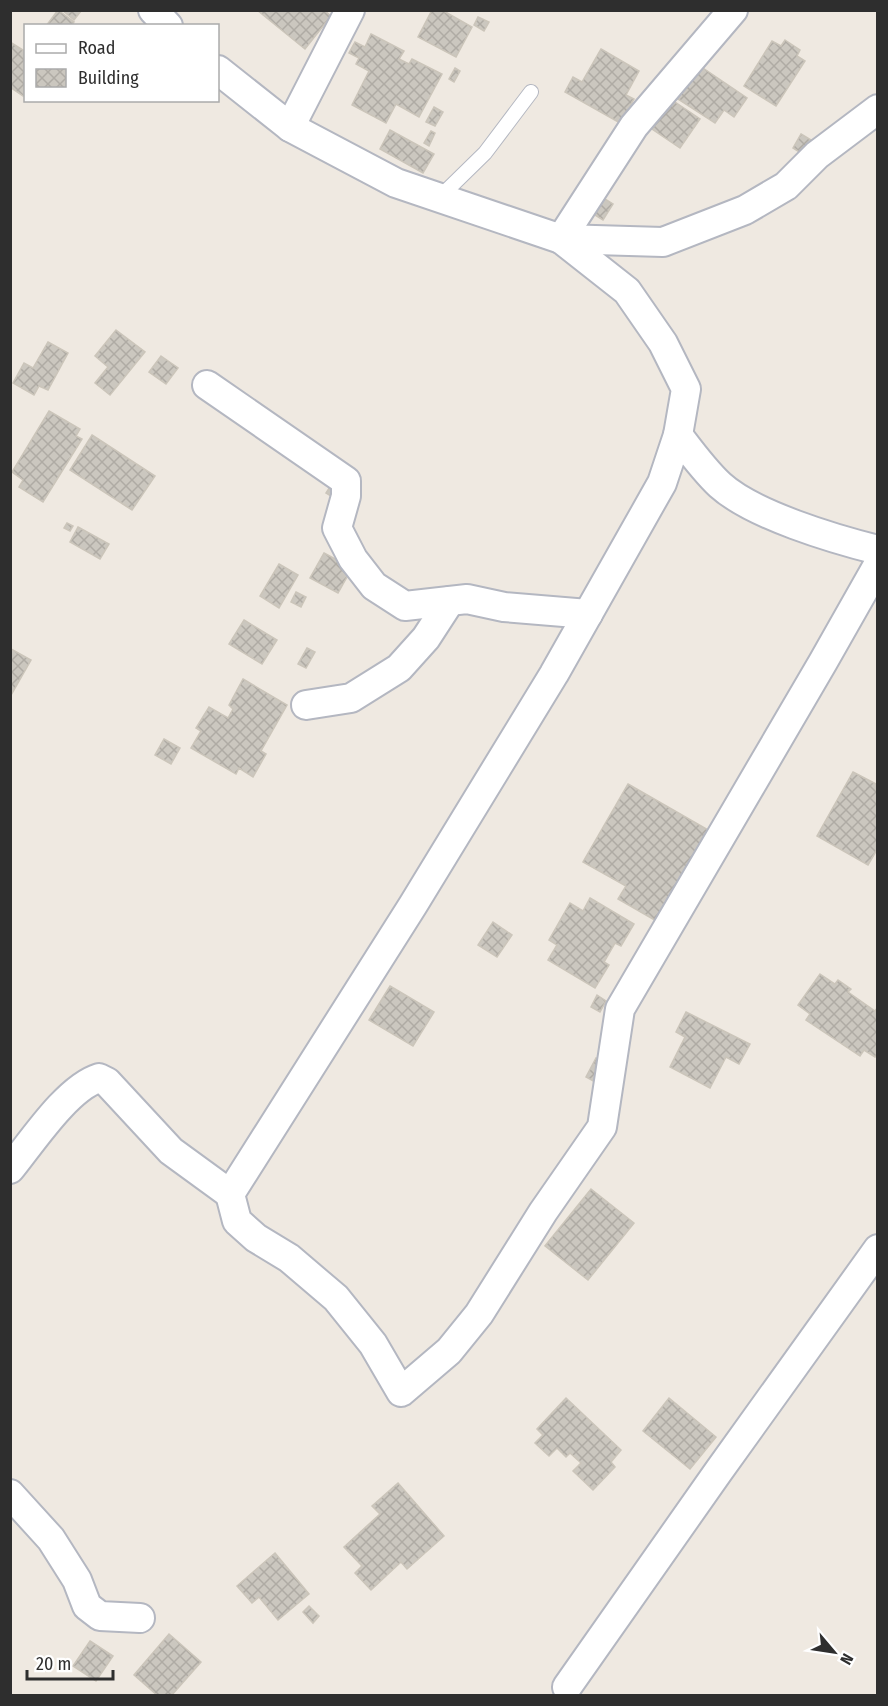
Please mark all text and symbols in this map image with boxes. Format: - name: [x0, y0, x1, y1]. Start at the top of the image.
- legend: [24, 24, 219, 102]
- text: Road: [78, 37, 115, 59]
- text: Building: [78, 67, 139, 89]
- north arrow: [804, 1622, 864, 1682]
- scale bar: [27, 1643, 112, 1681]
- text: N: [836, 1650, 857, 1668]
- text: 20 m: [36, 1653, 71, 1675]

